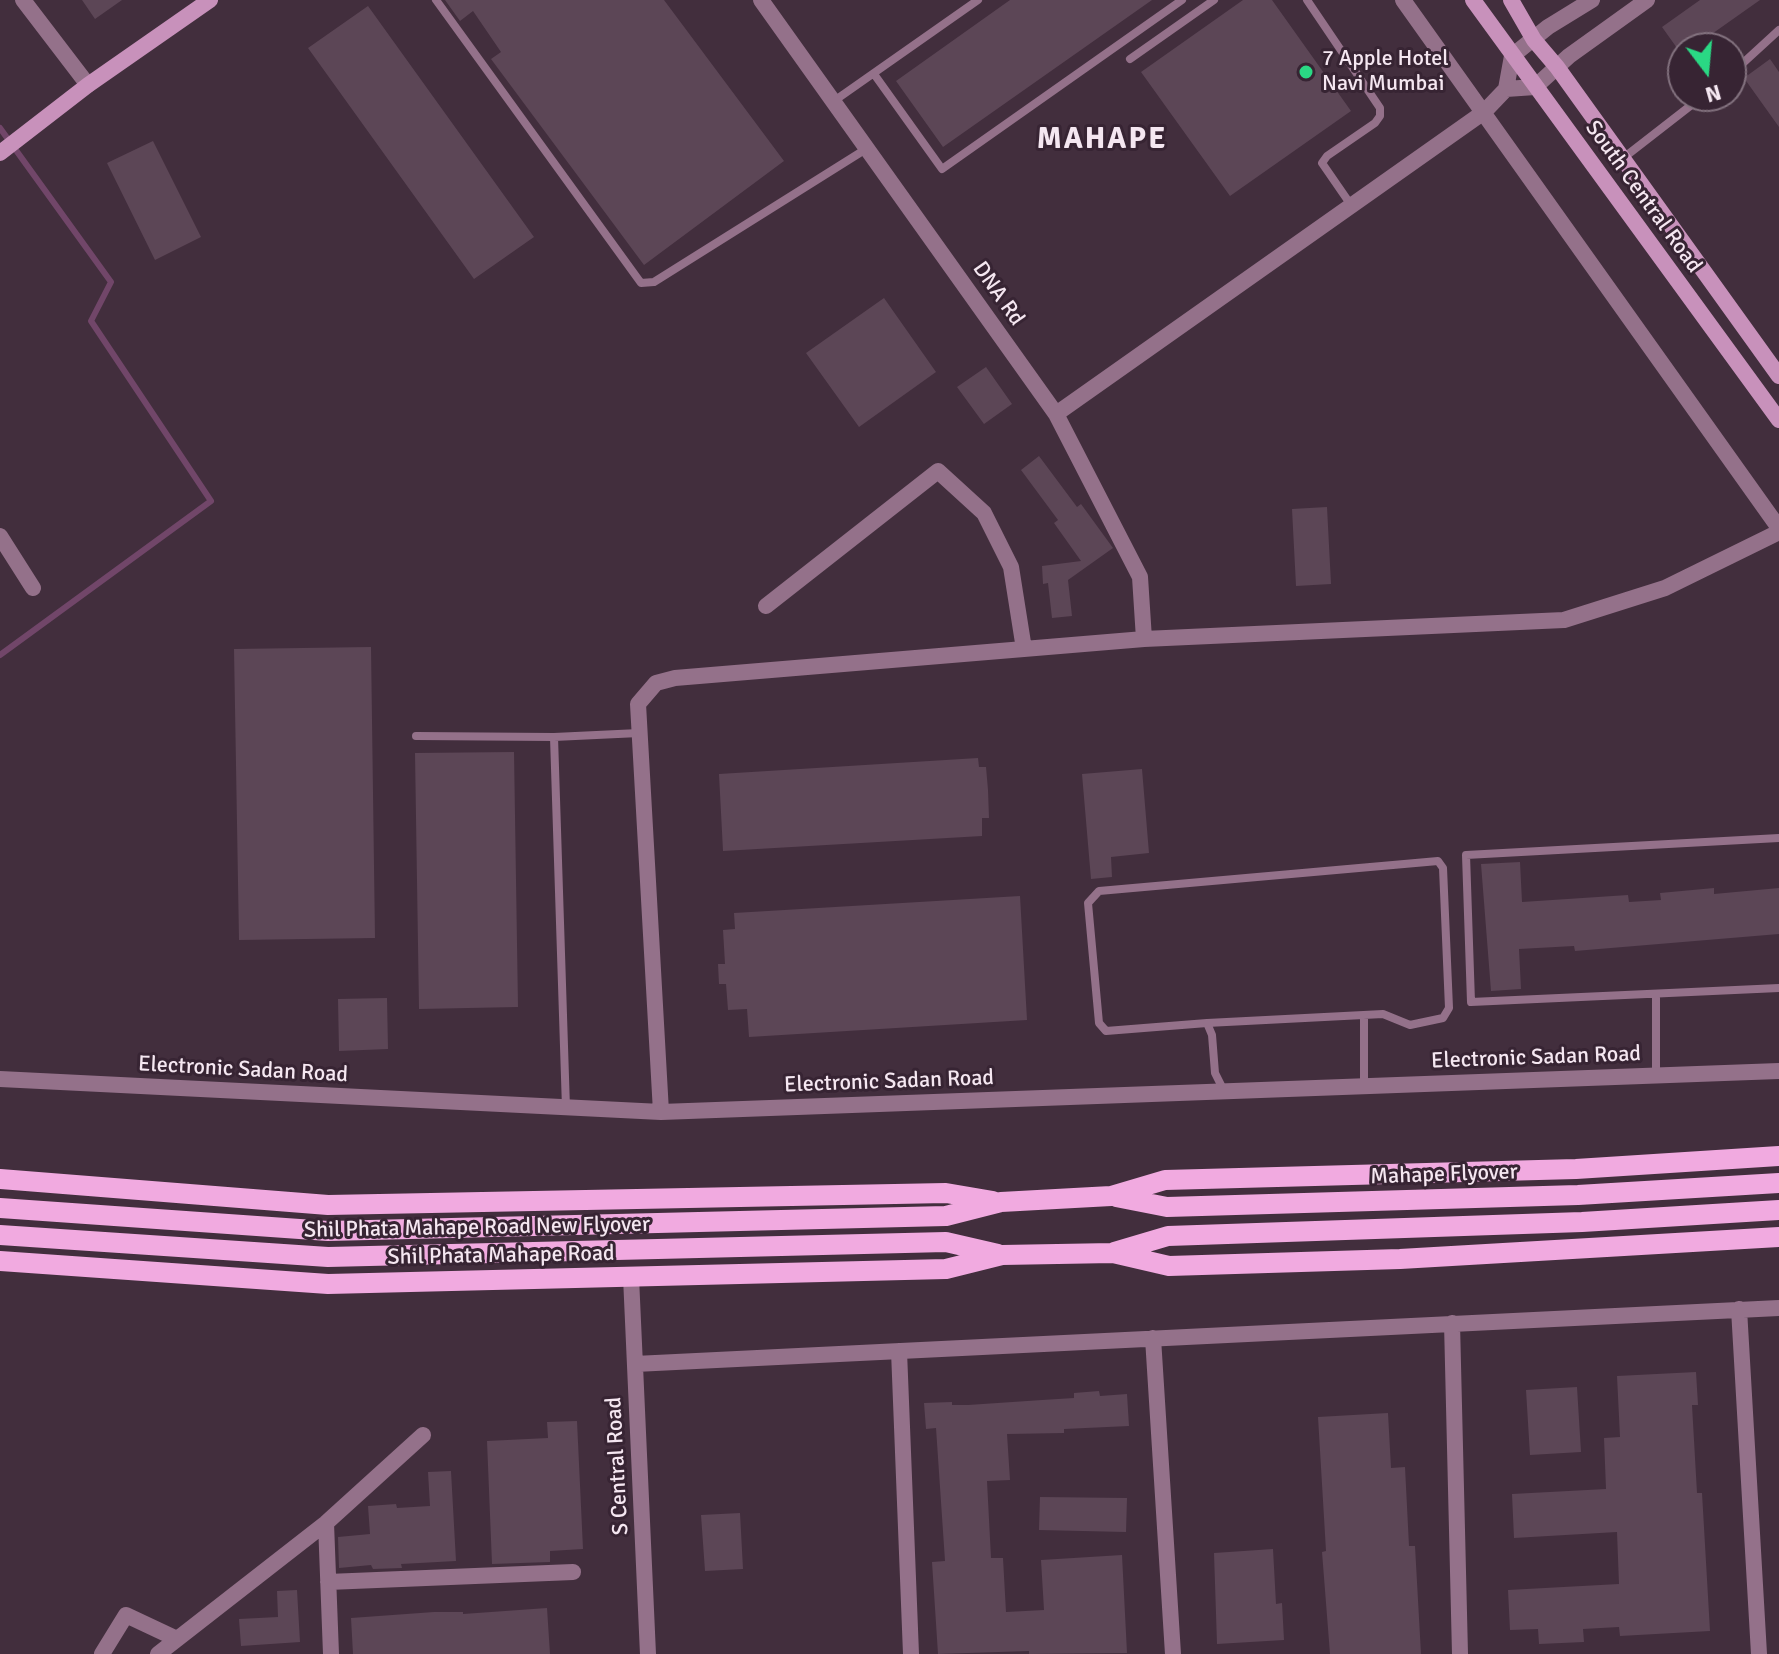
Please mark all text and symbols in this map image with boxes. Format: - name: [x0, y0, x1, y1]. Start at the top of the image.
- north arrow: [1667, 32, 1747, 112]
- place label: 7 Apple Hotel Navi Mumbai: [1322, 46, 1449, 98]
- marker: 7 Apple Hotel Navi Mumbai: [1297, 63, 1315, 81]
- text: N: [1702, 79, 1724, 109]
- street label: South Central Road: [1579, 116, 1707, 278]
- district label: MAHAPE: [1037, 122, 1167, 158]
- street label: DNA Rd: [967, 257, 1029, 331]
- street label: Electronic Sadan Road: [1431, 1041, 1641, 1075]
- street label: Electronic Sadan Road: [137, 1051, 349, 1089]
- street label: Electronic Sadan Road: [784, 1065, 994, 1099]
- street label: Mahape Flyover: [1370, 1159, 1518, 1191]
- street label: Shil Phata Mahape Road New Flyover: [304, 1212, 650, 1244]
- street label: Shil Phata Mahape Road: [387, 1241, 615, 1271]
- street label: S Central Road: [601, 1396, 635, 1536]

